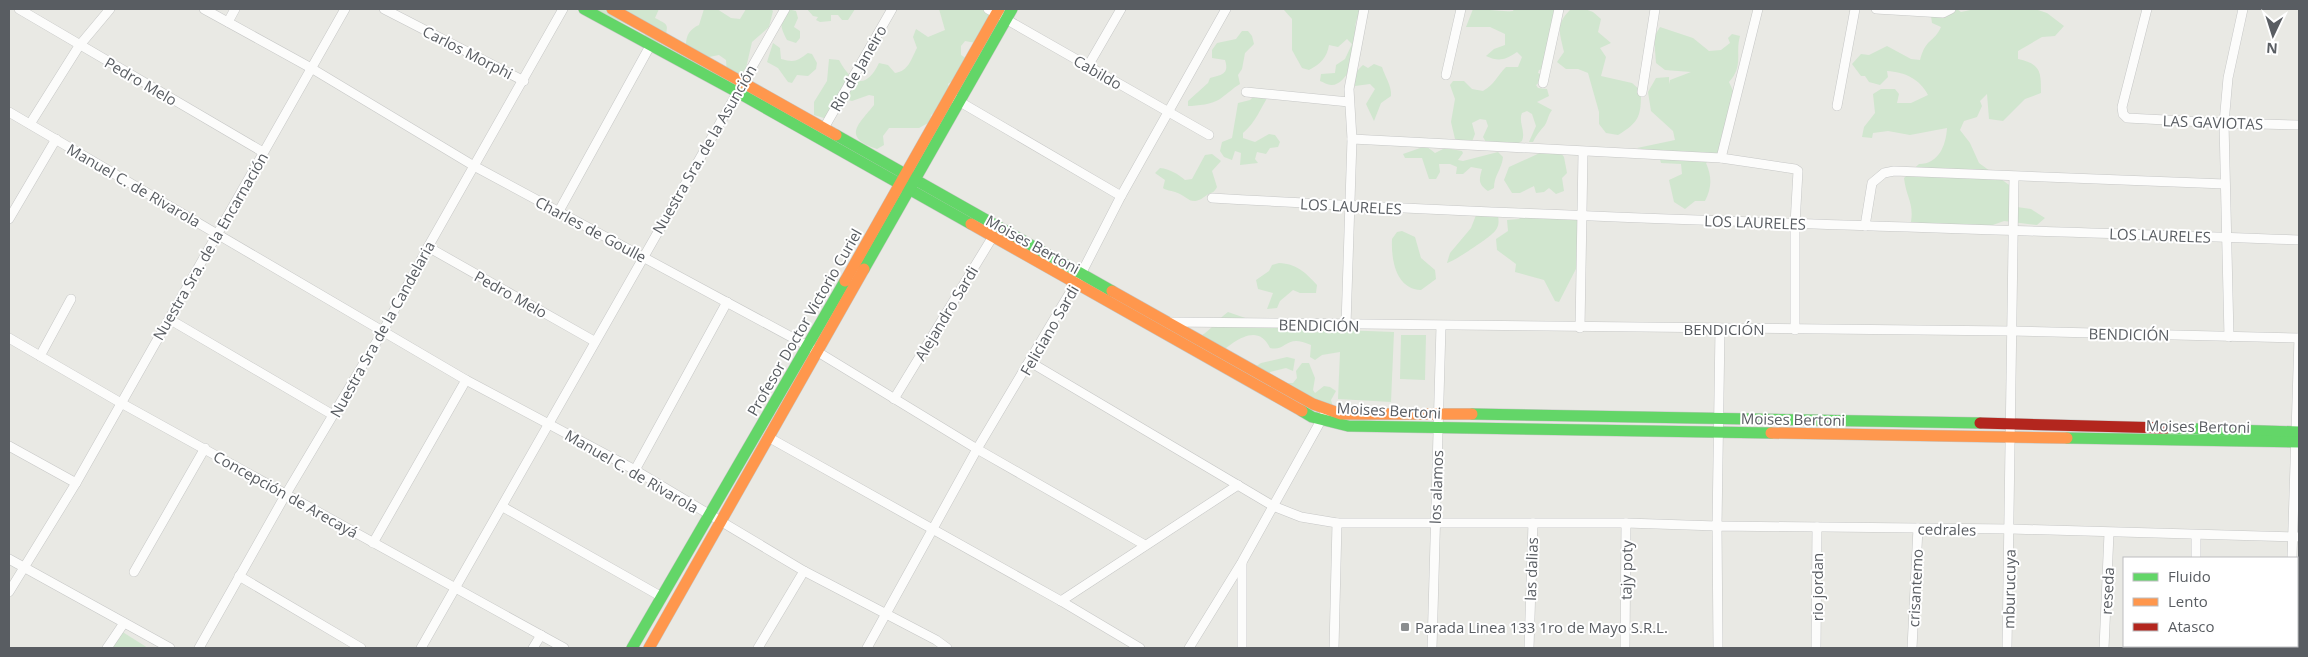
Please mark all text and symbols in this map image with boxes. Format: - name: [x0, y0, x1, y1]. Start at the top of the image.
- north arrow: [2248, 10, 2298, 60]
- street label: Carlos Morphi: [420, 21, 516, 83]
- street label: Rio de Janeiro: [825, 21, 891, 115]
- text: N: [2266, 39, 2278, 58]
- street label: Cabildo: [1070, 50, 1126, 94]
- street label: Pedro Melo: [101, 52, 181, 110]
- street label: Nuestra Sra. de la Asunción: [647, 61, 761, 237]
- street label: LAS GAVIOTAS: [2162, 110, 2264, 134]
- street label: Manuel C. de Rivarola: [64, 139, 204, 231]
- street label: Nuestra Sra. de la Encarnación: [148, 148, 272, 344]
- street label: Charles de Goulle: [532, 191, 650, 267]
- street label: LOS LAURELES: [1300, 193, 1402, 219]
- street label: Moises Bertoni: [982, 210, 1084, 278]
- street label: LOS LAURELES: [1704, 210, 1806, 234]
- street label: LOS LAURELES: [2109, 223, 2211, 247]
- street label: Profesor Doctor Victorio Curiel: [742, 225, 866, 419]
- street label: Nuestra Sra de la Candelaria: [325, 237, 439, 421]
- street label: Alejandro Sardi: [910, 262, 982, 364]
- street label: Pedro Melo: [471, 266, 551, 322]
- street label: Feliciano Sardi: [1015, 281, 1083, 379]
- street label: BENDICIÓN: [1278, 314, 1360, 336]
- street label: BENDICIÓN: [1684, 319, 1765, 339]
- street label: BENDICIÓN: [2088, 323, 2170, 345]
- street label: Moises Bertoni: [1336, 397, 1442, 423]
- street label: Moises Bertoni: [1741, 408, 1845, 430]
- street label: Moises Bertoni: [2146, 415, 2250, 437]
- street label: Manuel C. de Rivarola: [562, 425, 702, 517]
- street label: Concepción de Arecayá: [210, 446, 362, 542]
- street label: los alamos: [1425, 449, 1447, 525]
- street label: cedrales: [1918, 518, 1976, 540]
- street label: las dalias: [1520, 537, 1542, 601]
- street label: tajy poty: [1615, 539, 1637, 600]
- street label: crisantemo: [1903, 548, 1927, 628]
- street label: mburucuya: [1998, 549, 2020, 629]
- street label: rio jordan: [1807, 553, 1827, 621]
- legend: [2123, 557, 2298, 647]
- text: Fluido: [2168, 566, 2211, 586]
- street label: reseda: [2096, 567, 2118, 615]
- text: Lento: [2168, 591, 2208, 611]
- text: Atasco: [2168, 616, 2215, 636]
- place label: Parada Linea 133 1ro de Mayo S.R.L.: [1415, 617, 1668, 637]
- marker: Parada Linea 133 1ro de Mayo S.R.L.: [1399, 621, 1411, 633]

